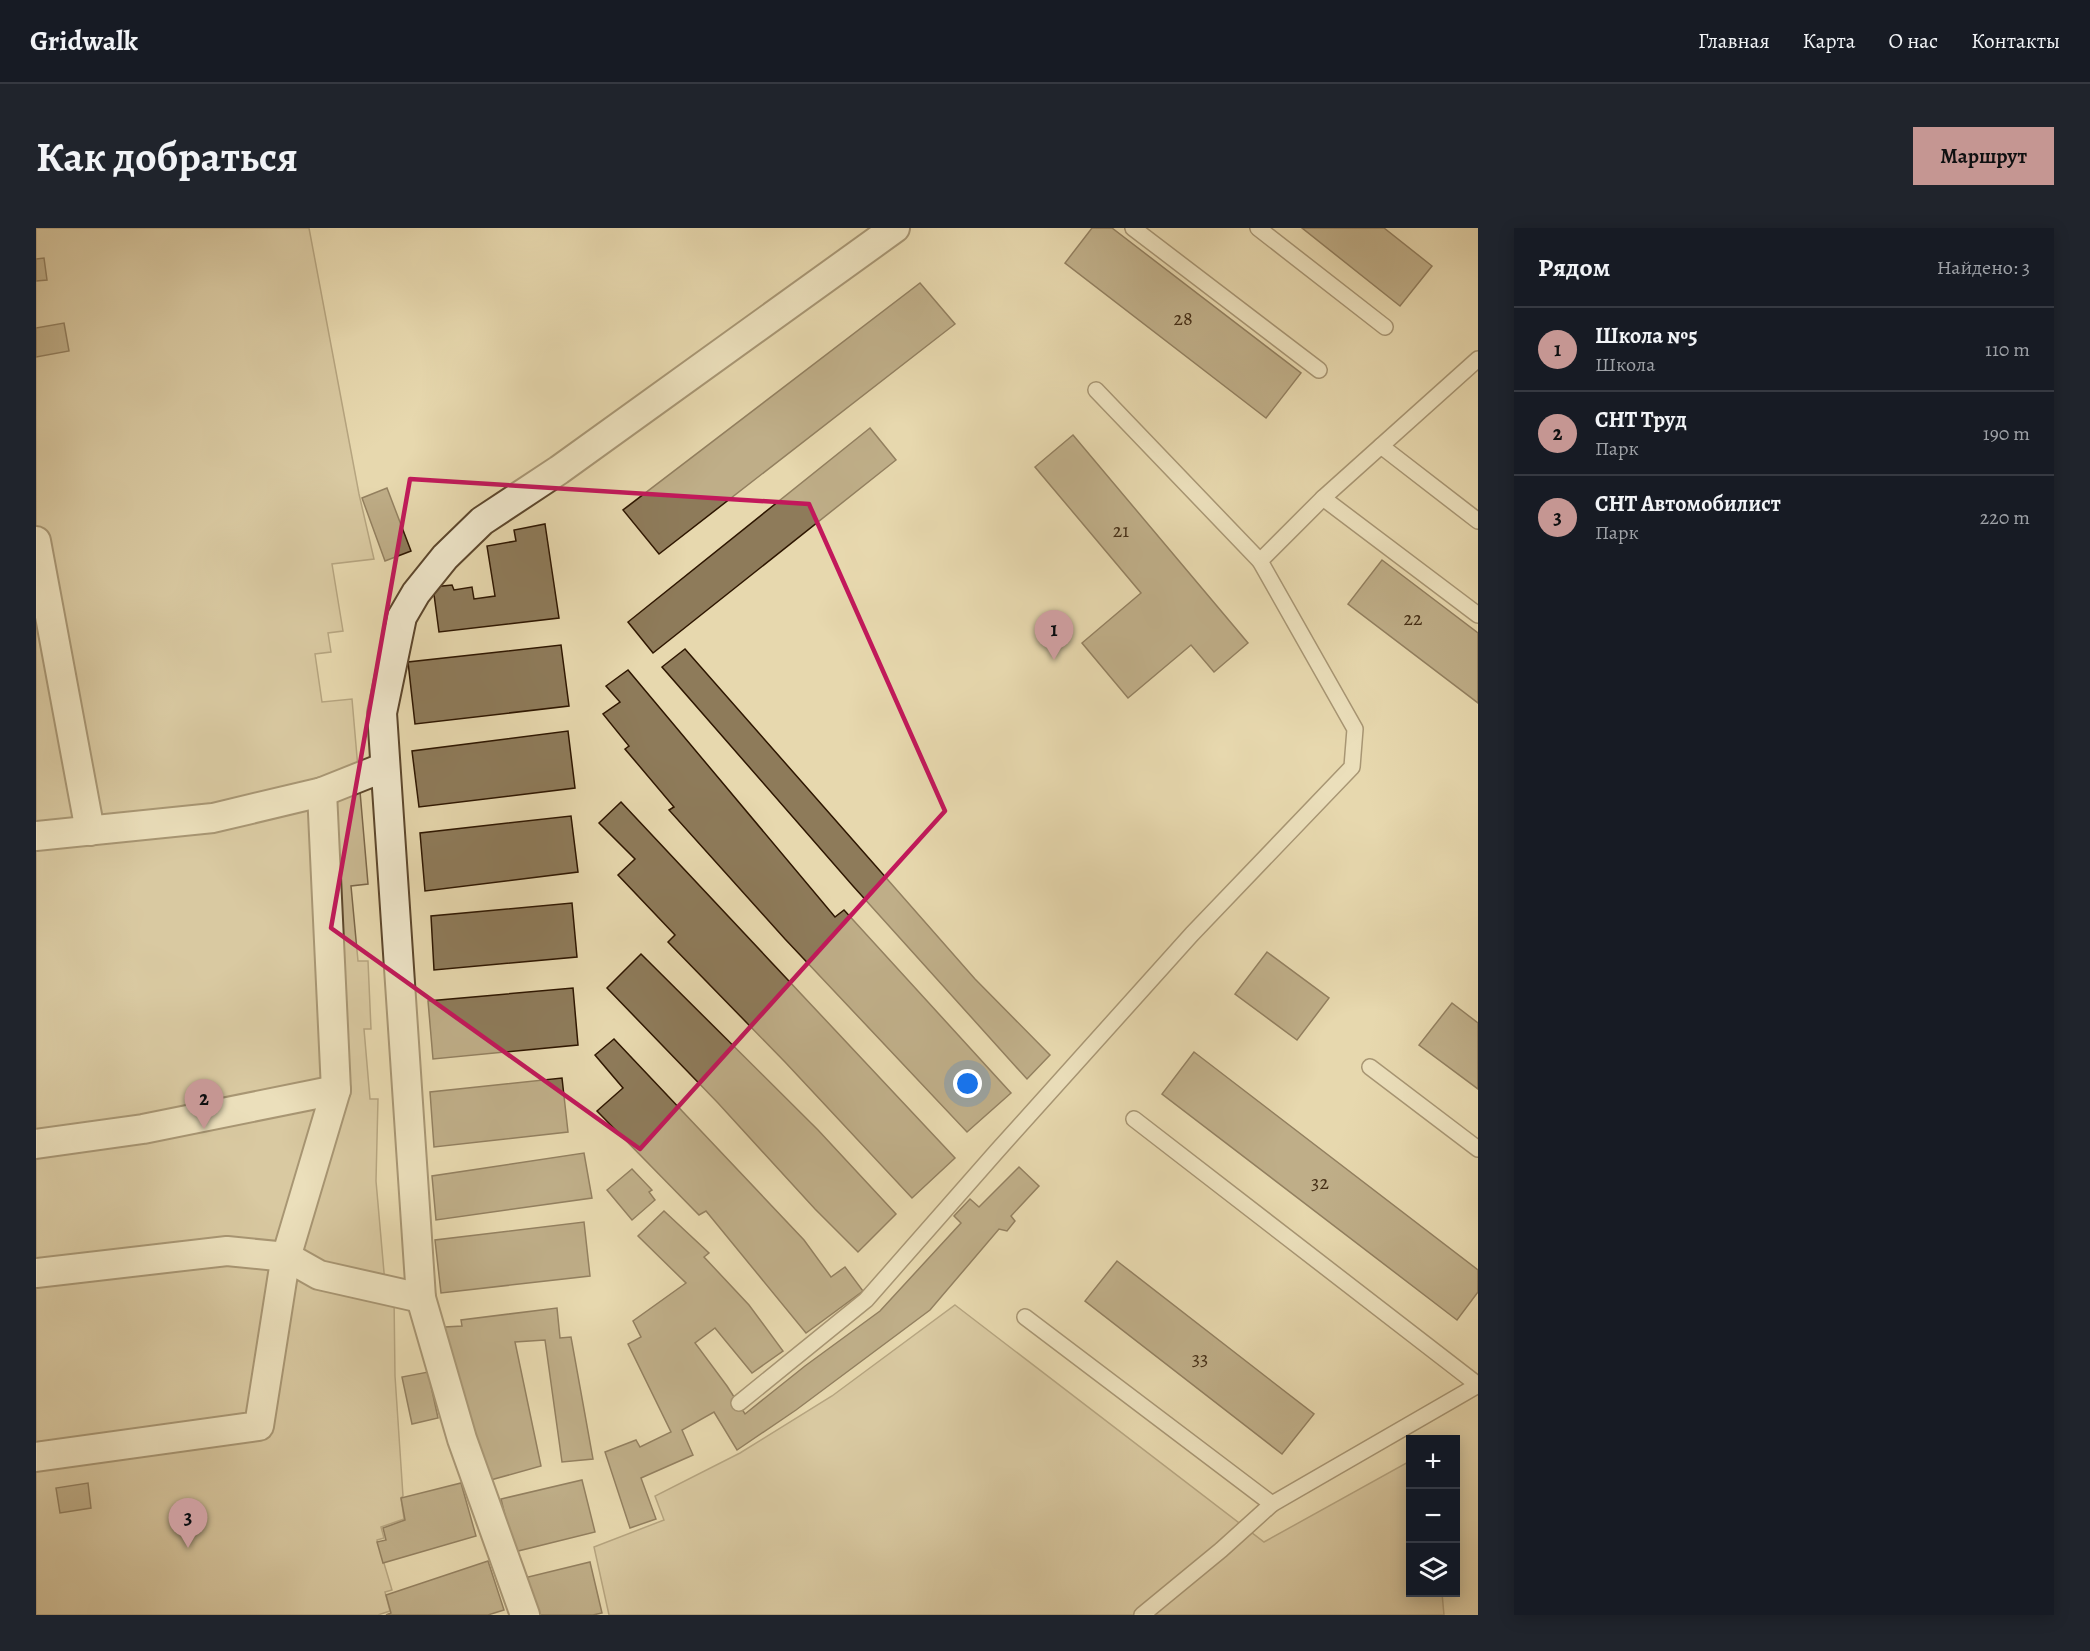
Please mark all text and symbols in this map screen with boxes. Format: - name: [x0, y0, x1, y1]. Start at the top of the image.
- text: Gridwalk: [30, 22, 138, 60]
- text: Главная: [1698, 27, 1770, 55]
- text: Карта: [1803, 27, 1855, 55]
- text: О нас: [1888, 27, 1938, 55]
- text: Контакты: [1971, 27, 2060, 55]
- button: Маршрут: [1913, 127, 2054, 185]
- text: Как добраться: [36, 128, 298, 185]
- text: Рядом: [1538, 250, 1610, 285]
- text: Найдено: 3: [1937, 254, 2030, 281]
- house number: 28: [1173, 305, 1193, 332]
- text: Школа №5: [1595, 321, 1698, 351]
- text: 1: [1554, 336, 1561, 363]
- text: 110 m: [1985, 336, 2030, 363]
- text: Школа: [1595, 351, 1655, 378]
- text: СНТ Труд: [1595, 405, 1687, 435]
- text: 2: [1553, 420, 1562, 447]
- text: 190 m: [1983, 420, 2030, 447]
- text: Парк: [1595, 435, 1639, 462]
- text: СНТ Автомобилист: [1595, 489, 1781, 519]
- text: 3: [1553, 504, 1562, 531]
- text: 220 m: [1980, 504, 2030, 531]
- house number: 21: [1113, 517, 1129, 544]
- text: Парк: [1595, 519, 1639, 546]
- house number: 22: [1404, 605, 1423, 632]
- pin: 1: [1034, 610, 1074, 660]
- your location: [953, 1069, 982, 1098]
- pin: 2: [184, 1080, 224, 1129]
- house number: 32: [1311, 1169, 1329, 1196]
- house number: 33: [1192, 1345, 1208, 1372]
- map controls: [1406, 1435, 1460, 1597]
- button: +: [1406, 1435, 1460, 1489]
- button: −: [1406, 1489, 1460, 1543]
- pin: 3: [168, 1498, 208, 1548]
- button: layers: [1406, 1543, 1460, 1597]

